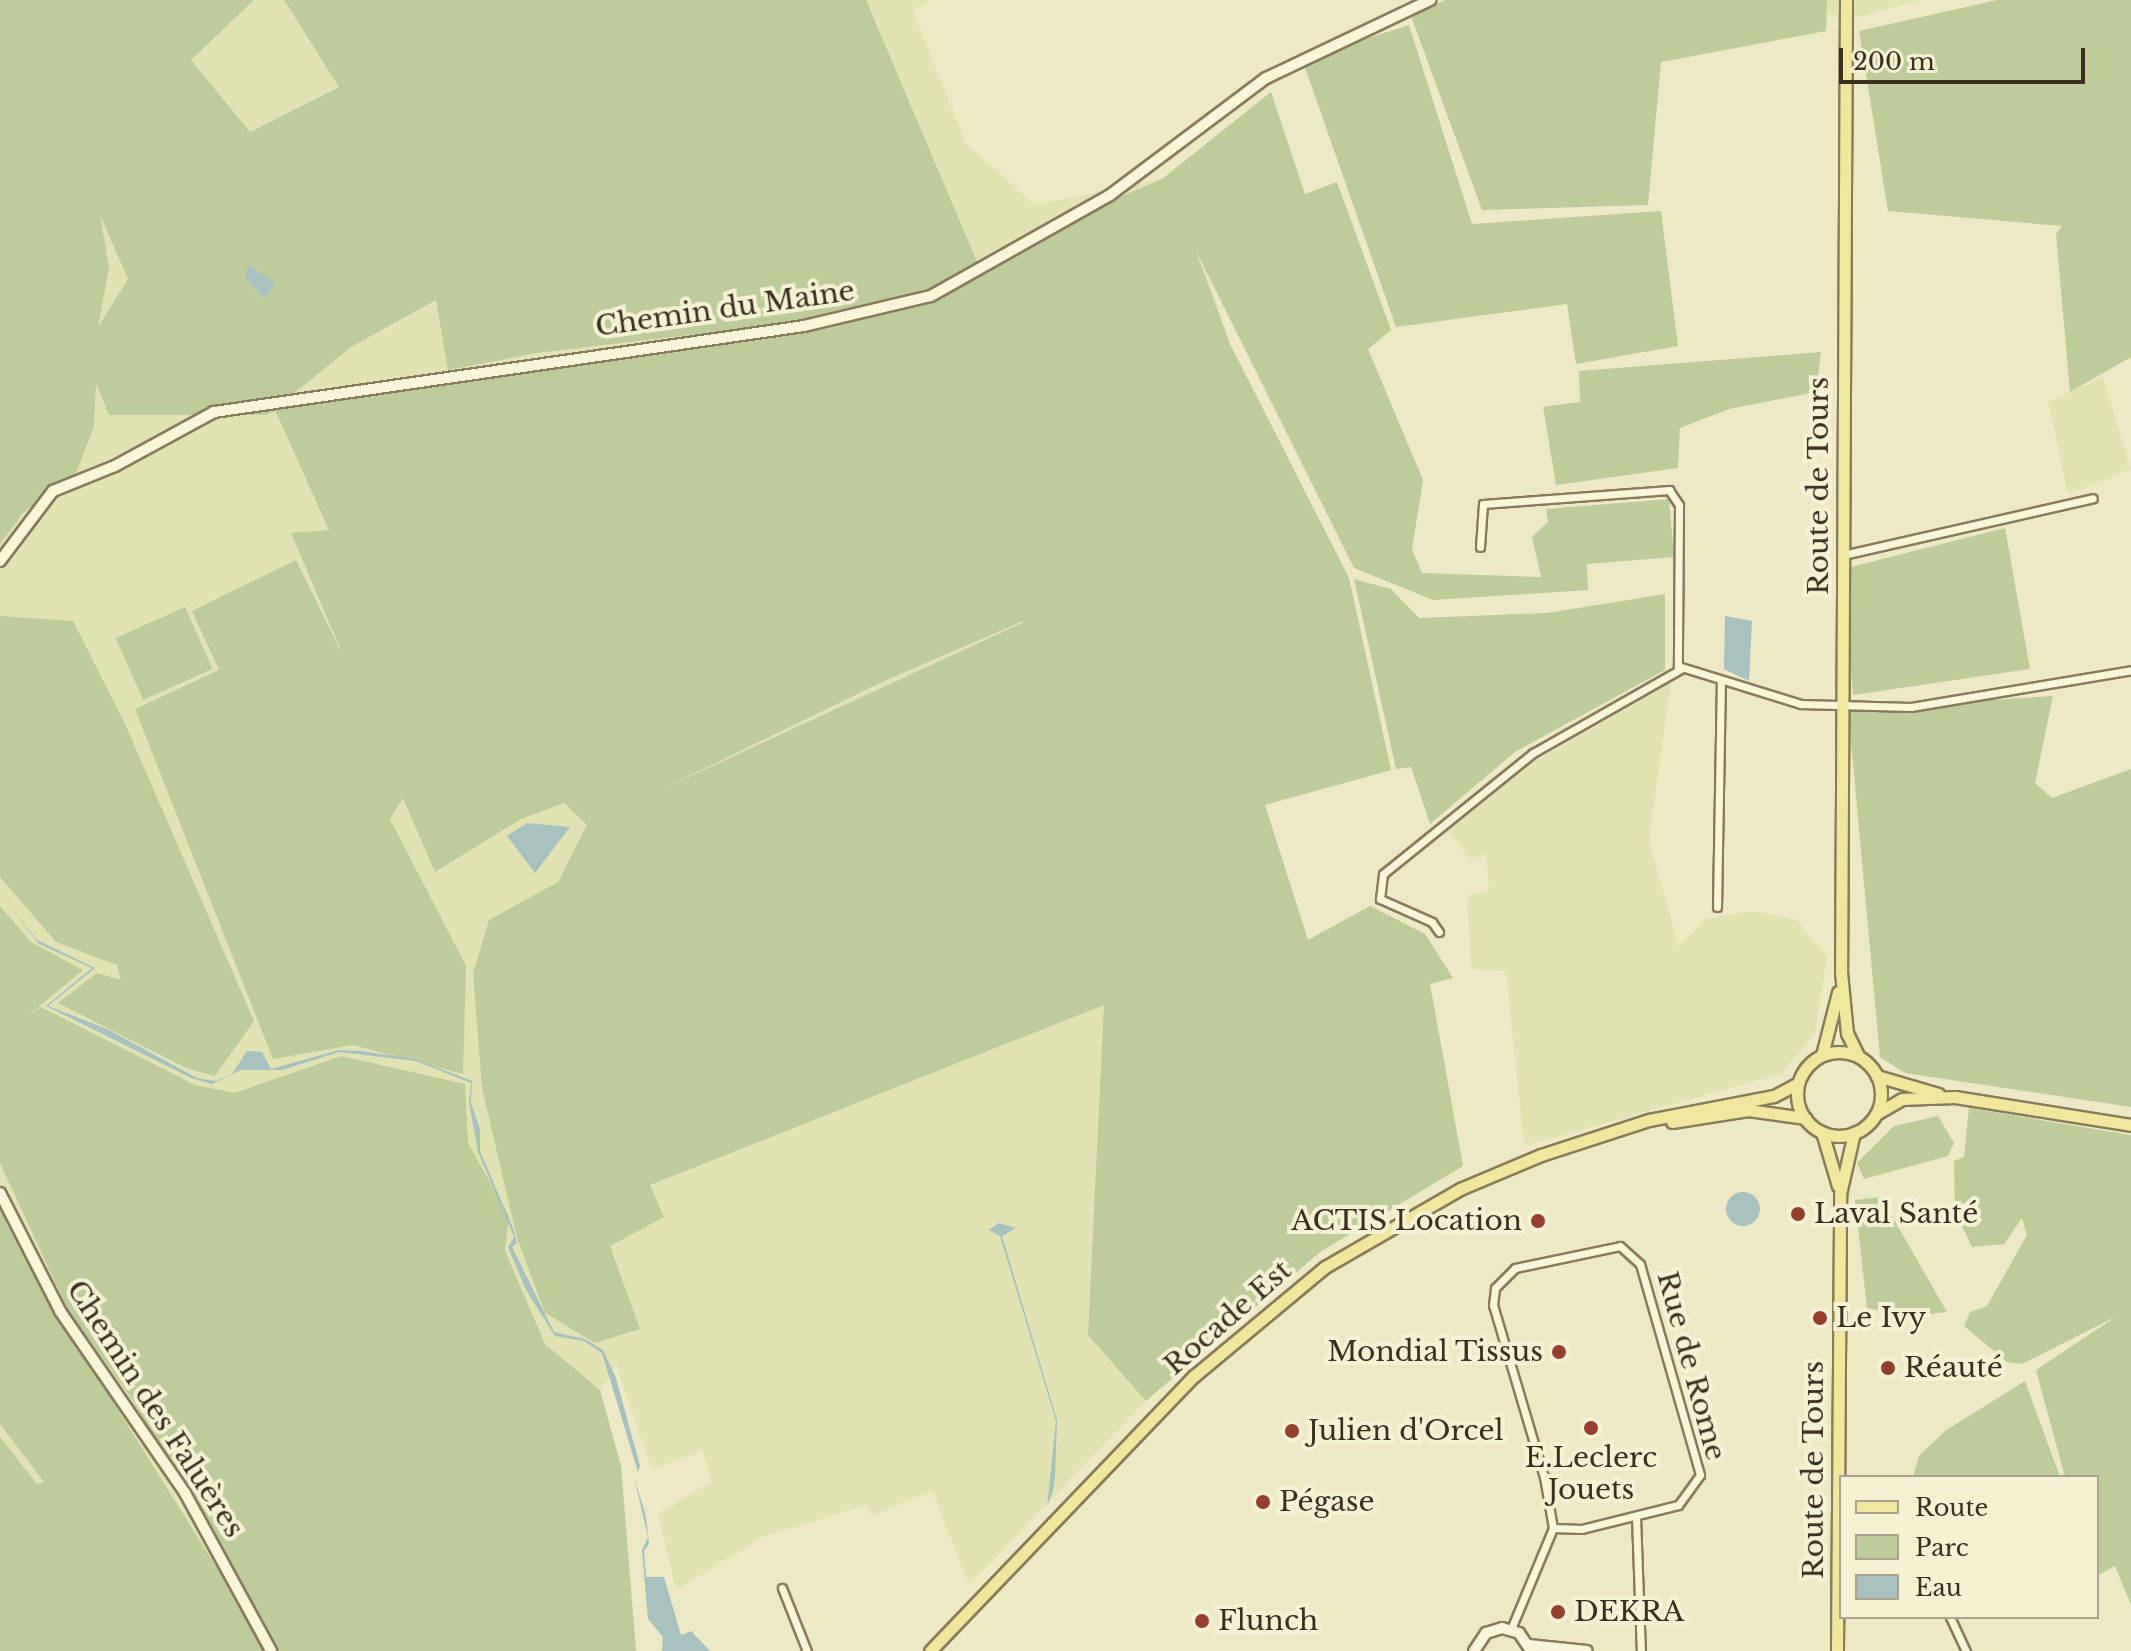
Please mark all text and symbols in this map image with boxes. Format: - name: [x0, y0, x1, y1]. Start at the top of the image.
- scale bar: [1843, 32, 2089, 82]
- text: 200 m: [1853, 47, 1935, 76]
- street label: Chemin du Maine: [593, 274, 857, 344]
- street label: Route de Tours: [1802, 376, 1836, 596]
- place label: Laval Santé: [1814, 1197, 1978, 1231]
- place label: ACTIS Location: [1291, 1204, 1522, 1238]
- marker: Laval Santé: [1789, 1205, 1807, 1223]
- marker: ACTIS Location: [1529, 1212, 1547, 1230]
- street label: Rocade Est: [1158, 1254, 1298, 1382]
- street label: Rue de Rome: [1650, 1268, 1732, 1464]
- street label: Chemin des Faluères: [59, 1274, 251, 1544]
- place label: Le Ivy: [1836, 1301, 1926, 1335]
- marker: Le Ivy: [1811, 1309, 1829, 1327]
- place label: Mondial Tissus: [1326, 1335, 1543, 1369]
- marker: Mondial Tissus: [1550, 1343, 1568, 1361]
- place label: Réauté: [1904, 1351, 2003, 1385]
- marker: Réauté: [1879, 1359, 1897, 1377]
- street label: Route de Tours: [1797, 1360, 1831, 1580]
- place label: Julien d'Orcel: [1308, 1414, 1504, 1448]
- marker: E.Leclerc Jouets: [1582, 1419, 1600, 1437]
- marker: Julien d'Orcel: [1283, 1422, 1301, 1440]
- place label: E.Leclerc Jouets: [1525, 1441, 1657, 1507]
- legend: [1839, 1475, 2099, 1619]
- place label: Pégase: [1279, 1485, 1374, 1519]
- marker: Pégase: [1254, 1493, 1272, 1511]
- text: Route: [1915, 1493, 1988, 1522]
- text: Parc: [1915, 1533, 1969, 1562]
- text: Eau: [1915, 1573, 1962, 1602]
- place label: DEKRA: [1574, 1595, 1684, 1629]
- marker: DEKRA: [1549, 1603, 1567, 1621]
- place label: Flunch: [1218, 1604, 1318, 1638]
- marker: Flunch: [1193, 1612, 1211, 1630]

